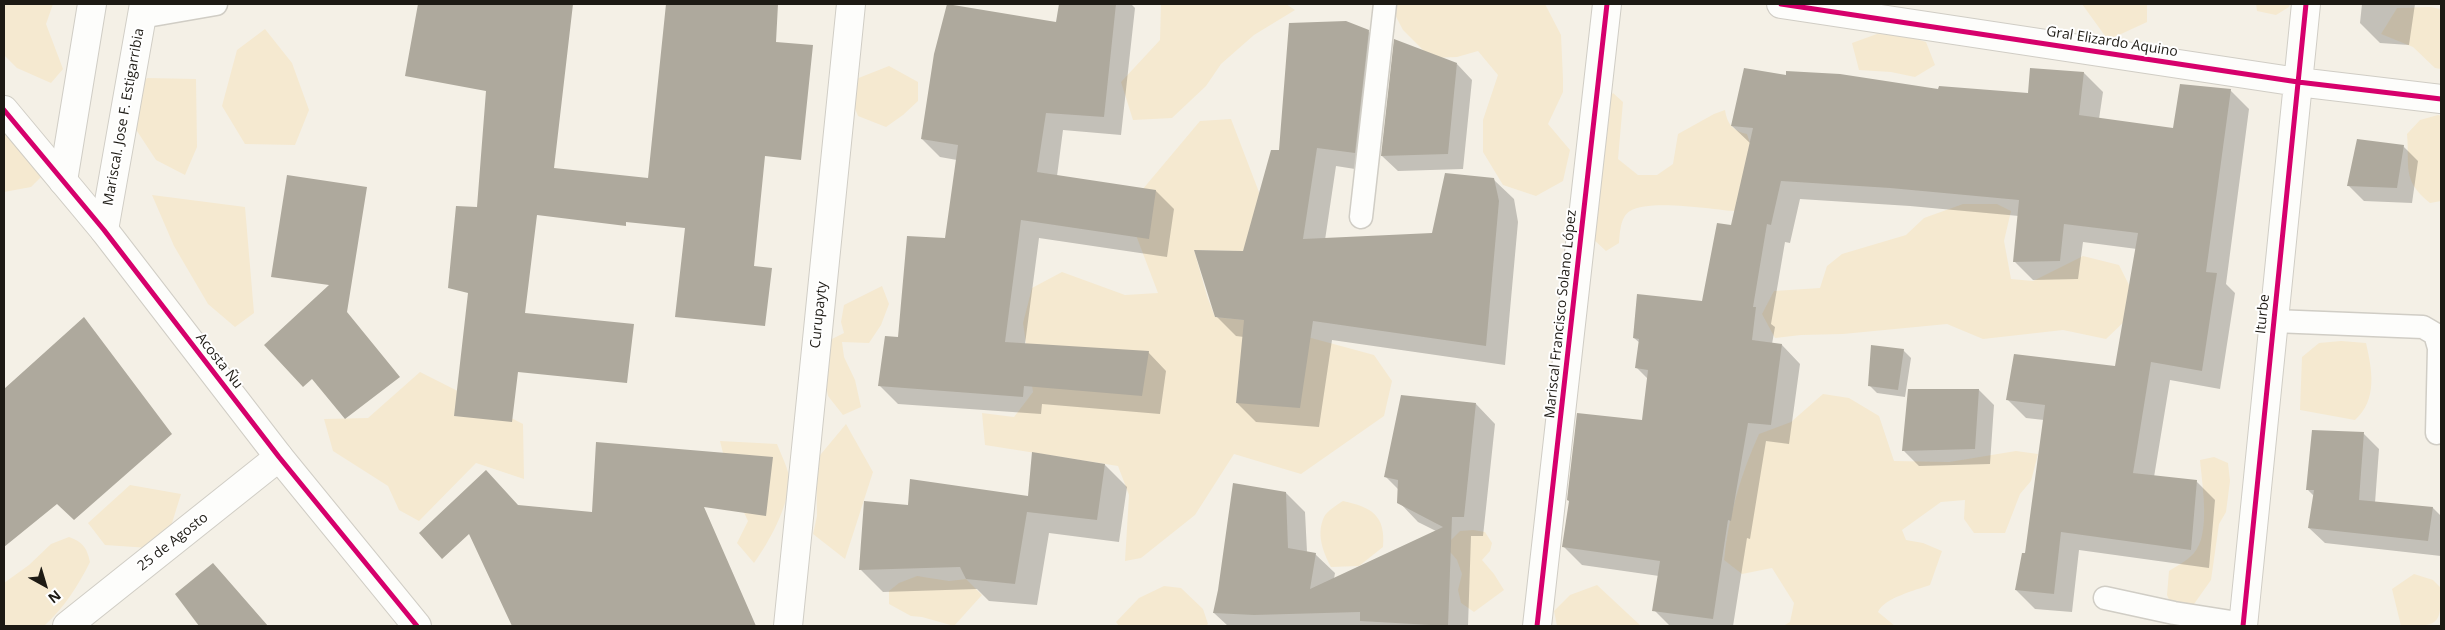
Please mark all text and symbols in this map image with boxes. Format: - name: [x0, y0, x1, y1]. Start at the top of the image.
- street label: Gral Elizardo Aquino: [2045, 23, 2179, 61]
- street label: Mariscal. Jose F. Estigarribia: [100, 27, 148, 207]
- street label: Mariscal Francisco Solano López: [1542, 209, 1580, 419]
- street label: Curupayty: [807, 281, 831, 349]
- street label: Iturbe: [2253, 293, 2273, 335]
- street label: Acosta Ñu: [192, 330, 246, 392]
- street label: 25 de Agosto: [134, 509, 212, 575]
- north arrow: [20, 560, 70, 610]
- text: N: [44, 586, 65, 608]

